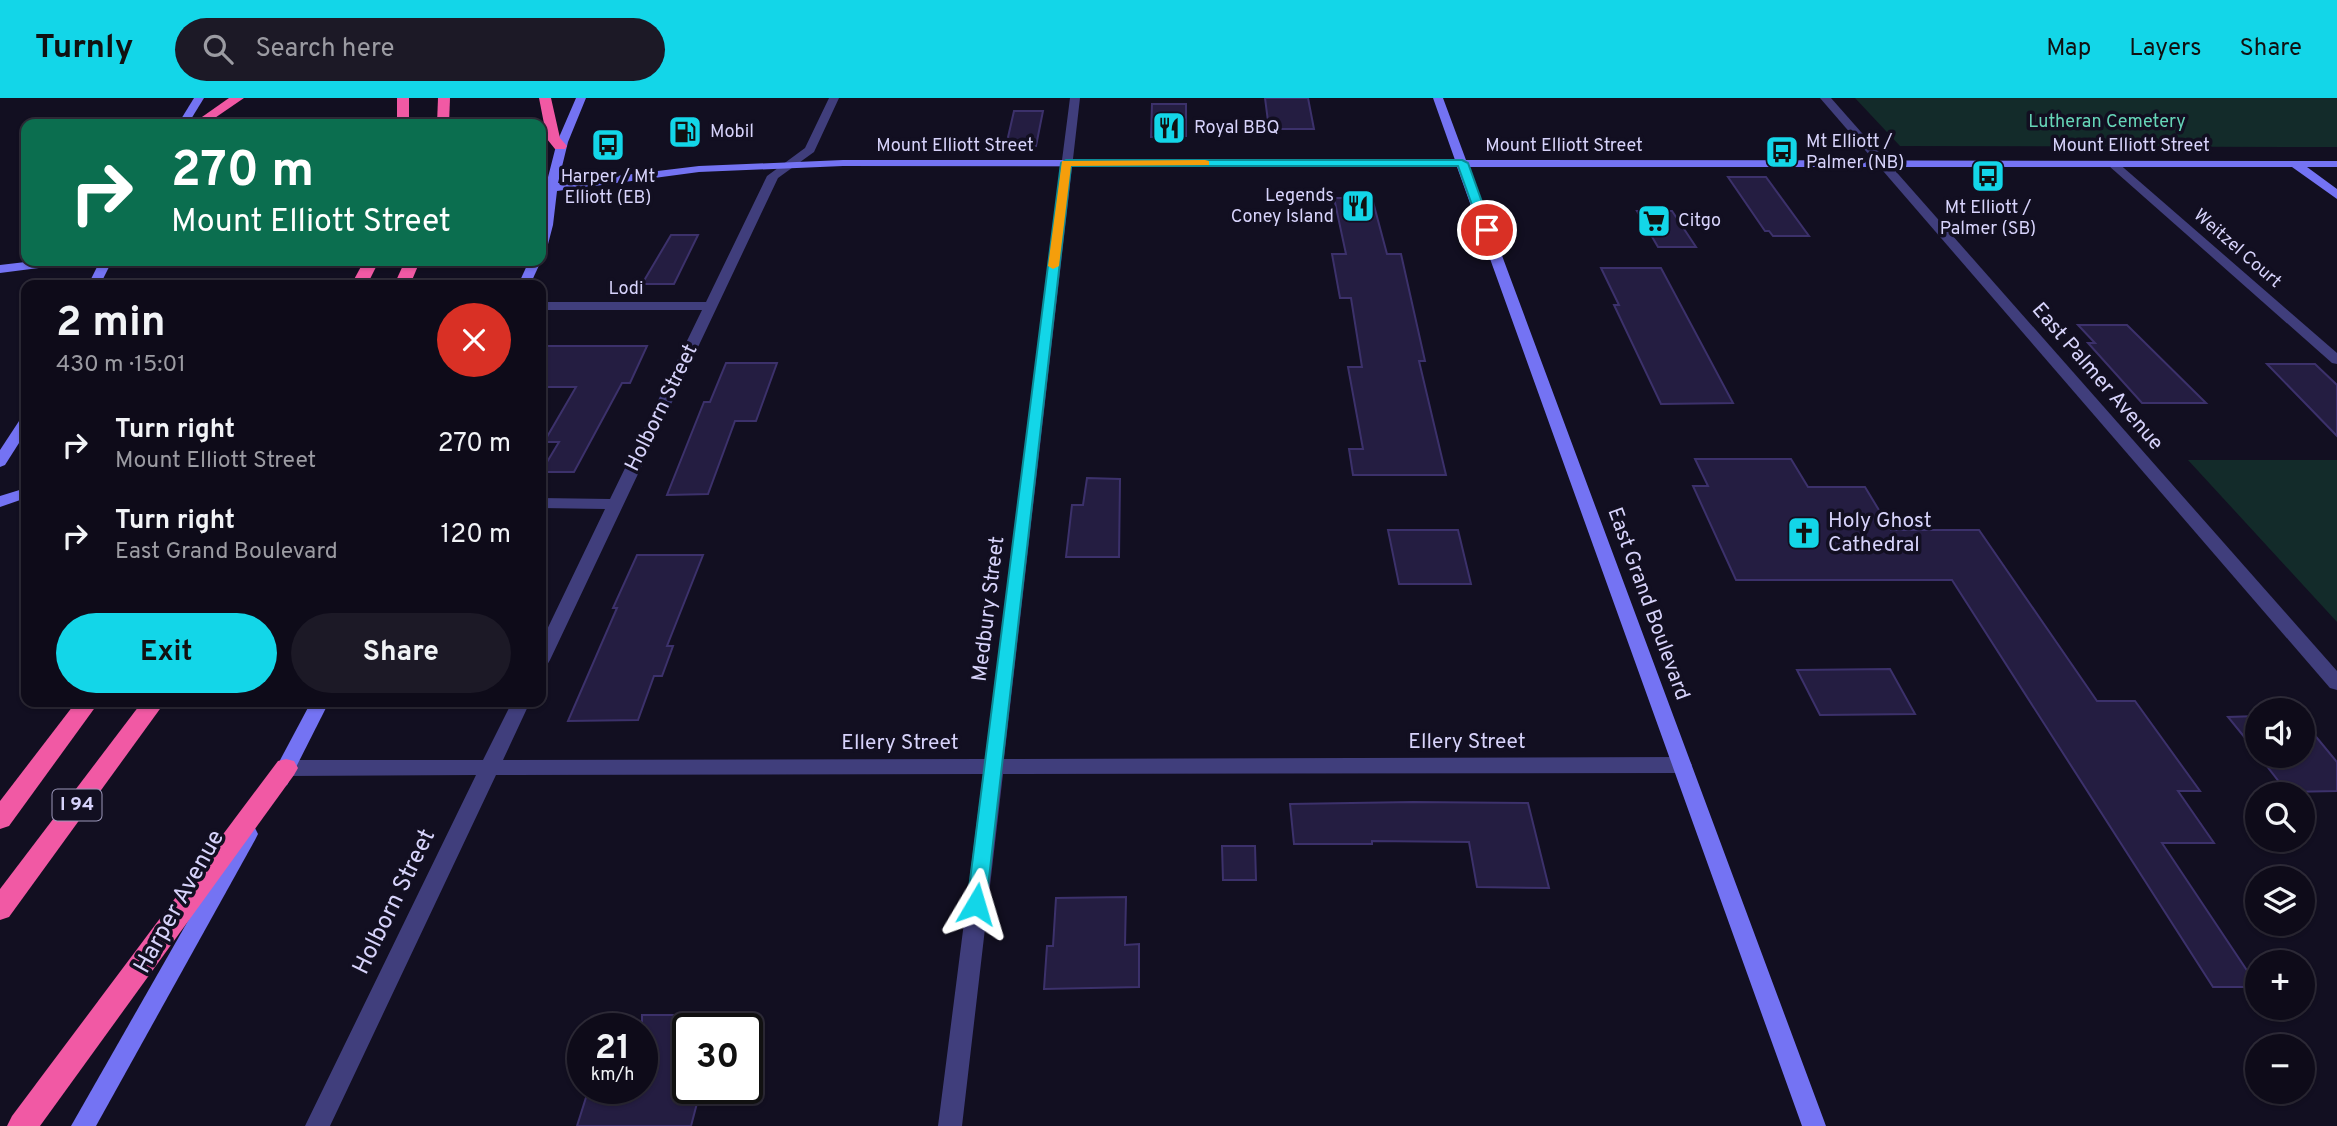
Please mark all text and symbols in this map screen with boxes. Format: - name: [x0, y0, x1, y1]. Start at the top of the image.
- search box: [175, 18, 665, 81]
- text: Turnly: [35, 28, 133, 70]
- icon: search: [199, 30, 237, 68]
- text: Search here: [255, 33, 394, 66]
- text: Map: [2046, 34, 2091, 64]
- text: Layers: [2129, 34, 2201, 64]
- text: Share: [2239, 34, 2302, 64]
- restaurant icon: Royal BBQ: [1150, 109, 1188, 147]
- park label: Lutheran Cemetery: [2028, 111, 2186, 134]
- fuel station icon: Mobil: [666, 113, 704, 151]
- place label: Royal BBQ: [1194, 117, 1280, 140]
- place label: Mobil: [710, 121, 754, 144]
- bus stop icon: Harper / Mt Elliott (EB): [589, 126, 627, 164]
- place label: Mt Elliott / Palmer (NB): [1806, 131, 1904, 175]
- bus stop icon: Mt Elliott / Palmer (NB): [1763, 133, 1801, 171]
- street label: Mount Elliott Street: [876, 135, 1034, 158]
- street label: Mount Elliott Street: [1485, 135, 1643, 158]
- street label: Mount Elliott Street: [2052, 135, 2210, 158]
- text: 270 m: [171, 142, 314, 204]
- icon: right: [56, 147, 147, 238]
- bus stop icon: Mt Elliott / Palmer (SB): [1969, 157, 2007, 195]
- place label: Harper / Mt Elliott (EB): [561, 166, 655, 210]
- place label: Legends Coney Island: [1231, 185, 1334, 229]
- restaurant icon: Legends Coney Island: [1339, 187, 1377, 225]
- place label: Mt Elliott / Palmer (SB): [1940, 197, 2036, 241]
- pin: [1457, 200, 1517, 260]
- supermarket icon: Citgo: [1635, 202, 1673, 240]
- text: Mount Elliott Street: [171, 203, 451, 243]
- street label: Weitzel Court: [2188, 204, 2286, 294]
- place label: Citgo: [1678, 210, 1721, 233]
- icon: arrive: [1468, 211, 1506, 249]
- street label: Lodi: [608, 278, 644, 301]
- street label: East Palmer Avenue: [2025, 297, 2169, 457]
- text: 2 min: [56, 298, 166, 351]
- button: close: [437, 303, 511, 377]
- street label: Holborn Street: [620, 340, 704, 476]
- text: 430 m · 15:01: [56, 351, 186, 380]
- text: Turn right: [115, 414, 235, 447]
- icon: right: [56, 426, 94, 464]
- text: 270 m: [438, 428, 511, 461]
- text: Mount Elliott Street: [115, 447, 316, 476]
- street label: East Grand Boulevard: [1601, 504, 1695, 704]
- text: Turn right: [115, 505, 235, 538]
- place label: Holy Ghost Cathedral: [1828, 508, 1932, 559]
- church icon: Holy Ghost Cathedral: [1785, 514, 1823, 552]
- icon: right: [56, 517, 94, 555]
- text: 120 m: [441, 519, 511, 552]
- street label: Medbury Street: [967, 535, 1011, 683]
- text: East Grand Boulevard: [115, 538, 338, 567]
- button: Exit: [56, 613, 277, 693]
- button: Share: [291, 613, 511, 693]
- map controls: [2245, 698, 2315, 1104]
- button: sound: [2245, 698, 2315, 768]
- street label: Ellery Street: [1408, 729, 1526, 756]
- street label: Ellery Street: [841, 730, 959, 757]
- button: search: [2245, 782, 2315, 852]
- road number: I 94: [52, 790, 102, 820]
- street label: Holborn Street: [347, 824, 443, 980]
- street label: Harper Avenue: [128, 825, 232, 979]
- button: layers: [2245, 866, 2315, 936]
- position arrow: [939, 867, 1013, 941]
- button: +: [2245, 950, 2315, 1020]
- speed limit sign: 30: [672, 1013, 763, 1104]
- text: 21: [595, 1027, 630, 1071]
- button: −: [2245, 1034, 2315, 1104]
- text: km/h: [591, 1064, 634, 1087]

